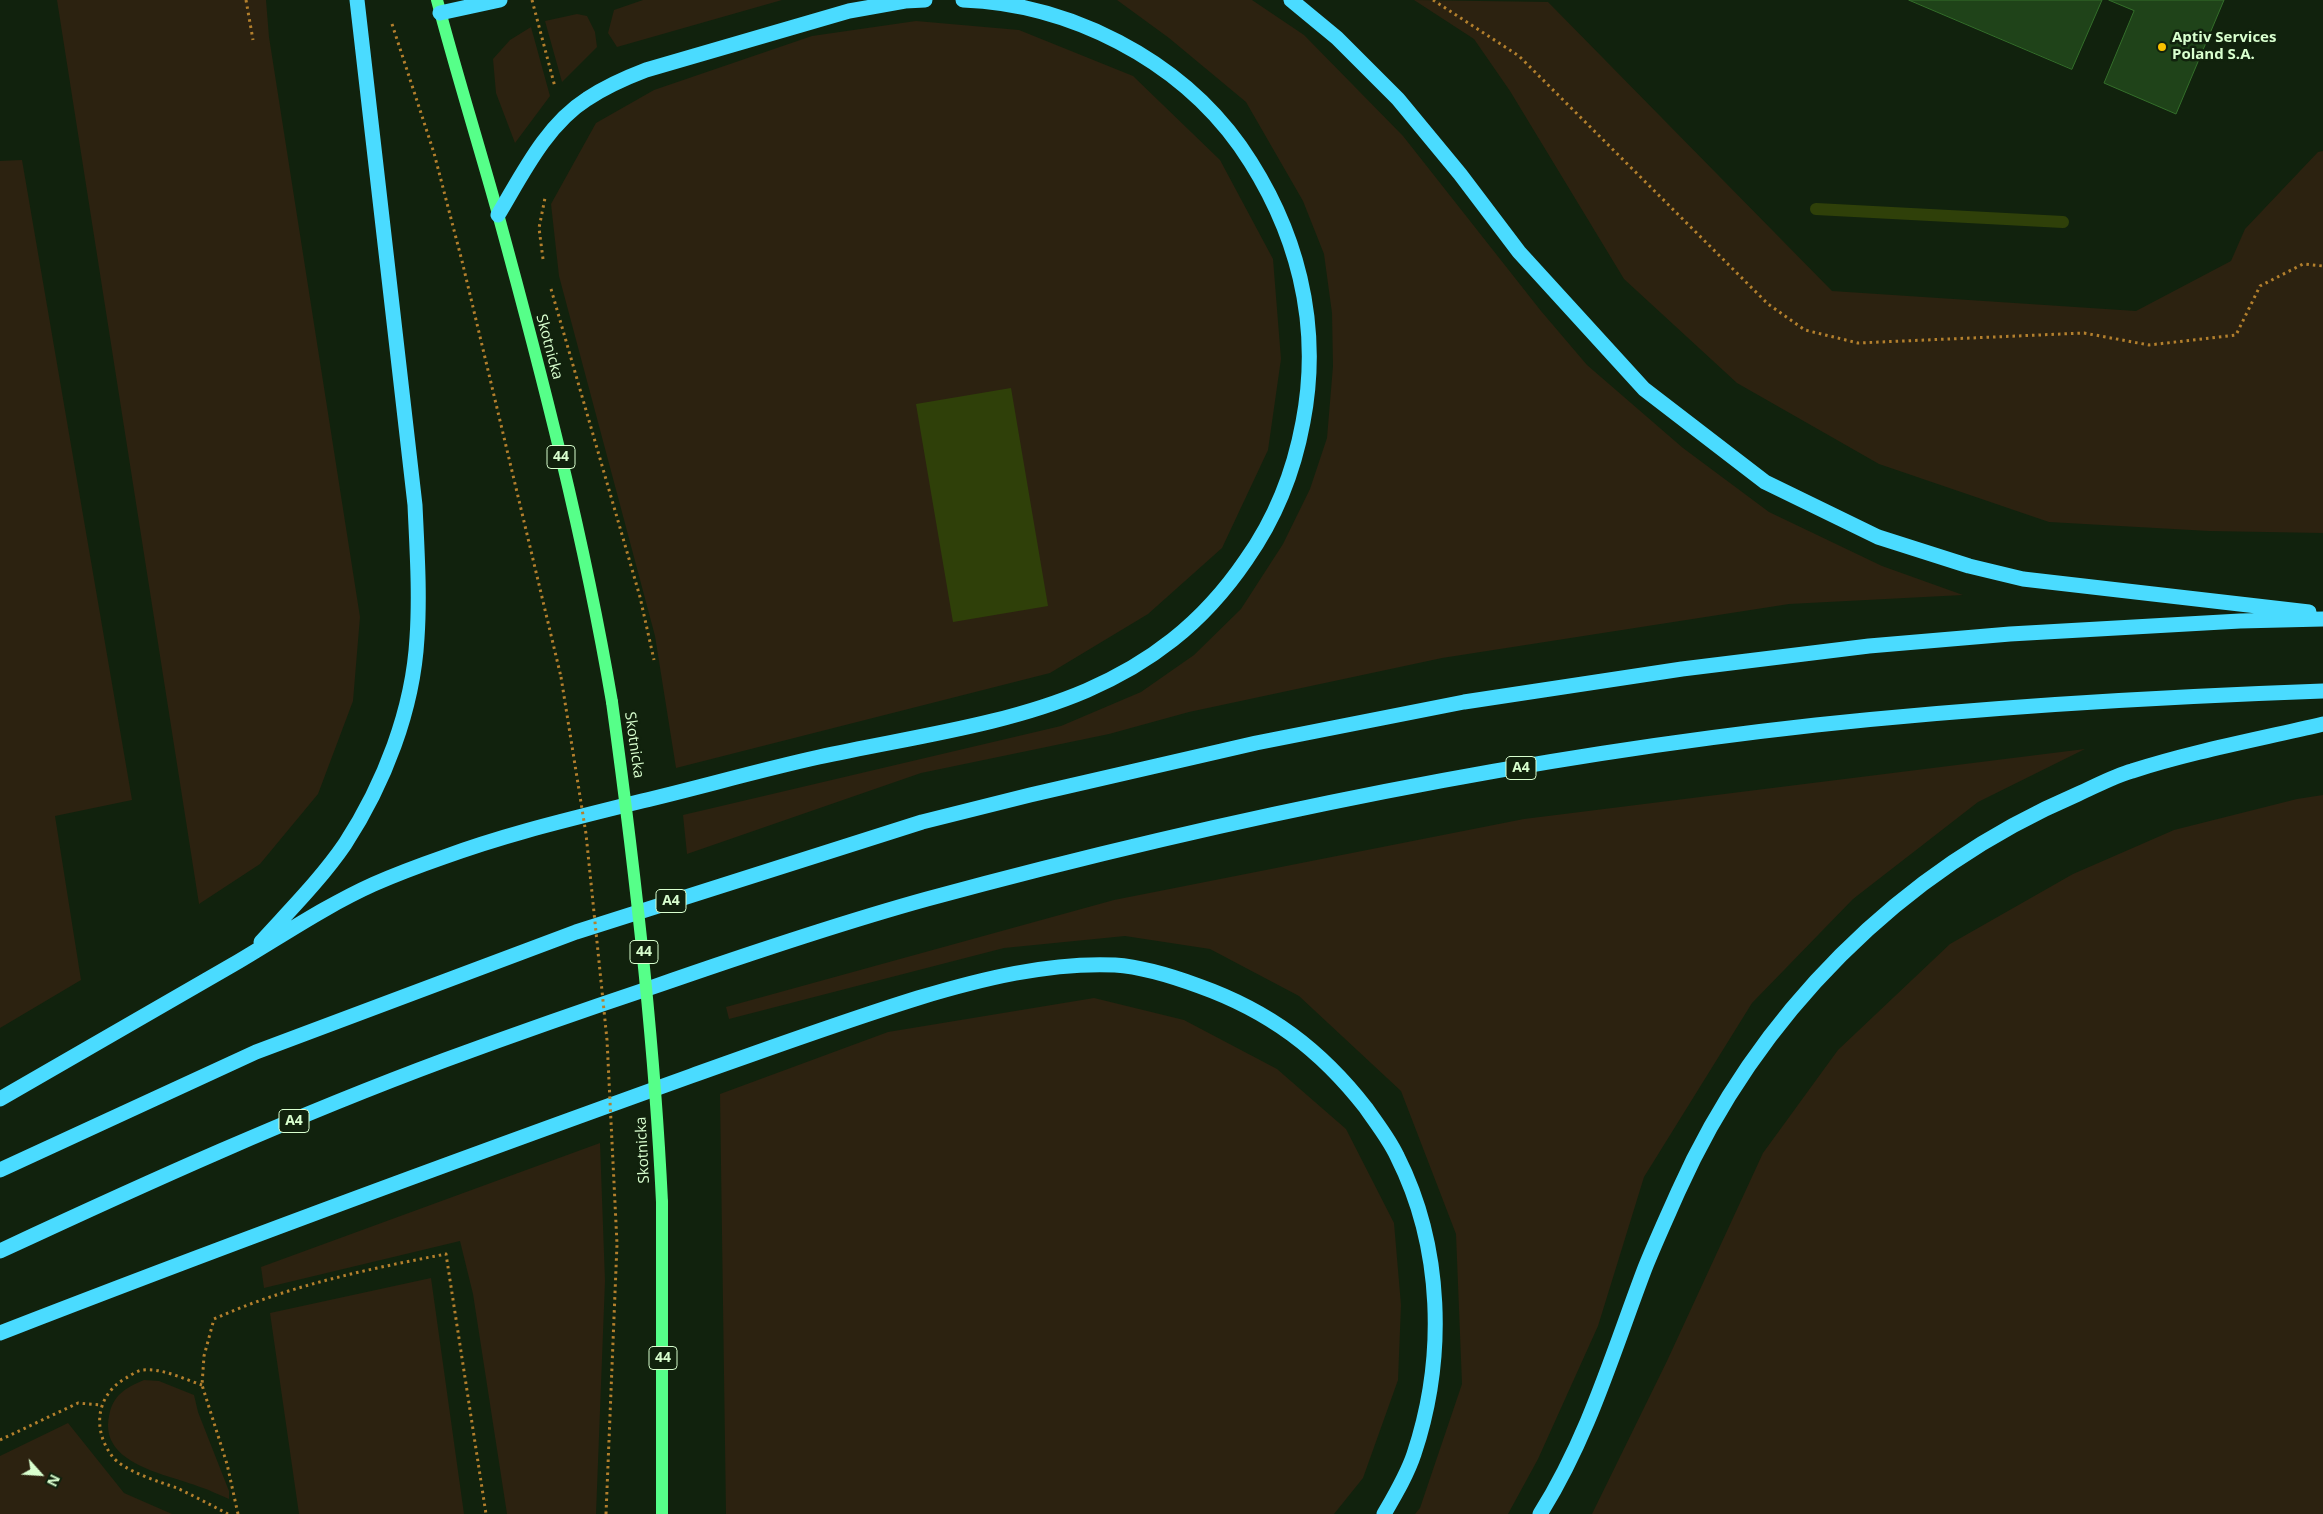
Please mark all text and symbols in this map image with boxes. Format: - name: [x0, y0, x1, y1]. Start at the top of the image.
- place label: Aptiv Services Poland S.A.: [2172, 29, 2276, 64]
- marker: Aptiv Services Poland S.A.: [2156, 41, 2168, 53]
- street label: Skotnicka: [532, 312, 566, 382]
- road number: 44: [547, 446, 575, 468]
- street label: Skotnicka: [620, 711, 648, 779]
- road number: A4: [1506, 756, 1536, 780]
- road number: A4: [656, 889, 686, 912]
- road number: 44: [630, 940, 658, 964]
- road number: A4: [279, 1110, 309, 1132]
- street label: Skotnicka: [632, 1116, 654, 1184]
- road number: 44: [649, 1346, 677, 1370]
- north arrow: [15, 1449, 65, 1499]
- text: N: [43, 1472, 65, 1490]

